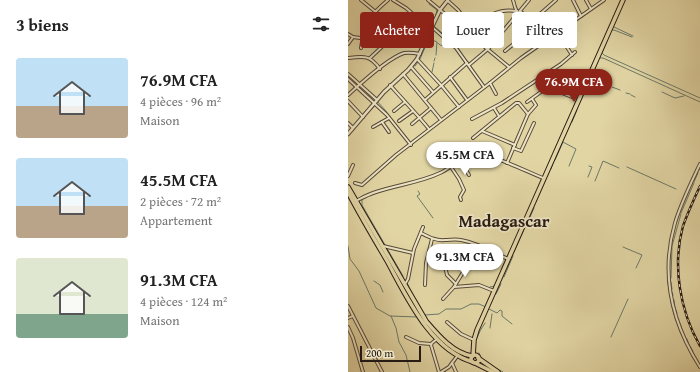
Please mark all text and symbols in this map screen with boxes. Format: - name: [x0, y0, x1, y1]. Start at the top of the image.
- text: 3 biens: [16, 12, 69, 37]
- chip: Acheter: [360, 12, 434, 48]
- chip: Louer: [442, 12, 504, 48]
- chip: Filtres: [512, 12, 577, 48]
- icon: filters: [310, 13, 332, 35]
- text: 76.9M CFA: [140, 67, 218, 92]
- pin: 76.9M CFA: [528, 69, 620, 103]
- text: 76.9M CFA: [544, 72, 604, 91]
- icon: home: [48, 74, 96, 122]
- text: 4 pièces · 96 m²: [140, 92, 221, 111]
- text: Maison: [140, 111, 180, 130]
- pin: 45.5M CFA: [419, 142, 511, 176]
- text: 45.5M CFA: [435, 145, 495, 164]
- text: 45.5M CFA: [140, 167, 218, 192]
- icon: home: [48, 174, 96, 222]
- text: 2 pièces · 72 m²: [140, 192, 221, 211]
- district label: Madagascar: [458, 208, 550, 233]
- text: Appartement: [140, 211, 213, 230]
- pin: 91.3M CFA: [419, 244, 511, 278]
- text: 91.3M CFA: [435, 247, 495, 266]
- text: 91.3M CFA: [140, 267, 218, 292]
- icon: home: [48, 274, 96, 322]
- text: 4 pièces · 124 m²: [140, 292, 227, 311]
- text: Maison: [140, 311, 180, 330]
- scale bar: [360, 344, 421, 363]
- text: 200 m: [366, 345, 393, 361]

